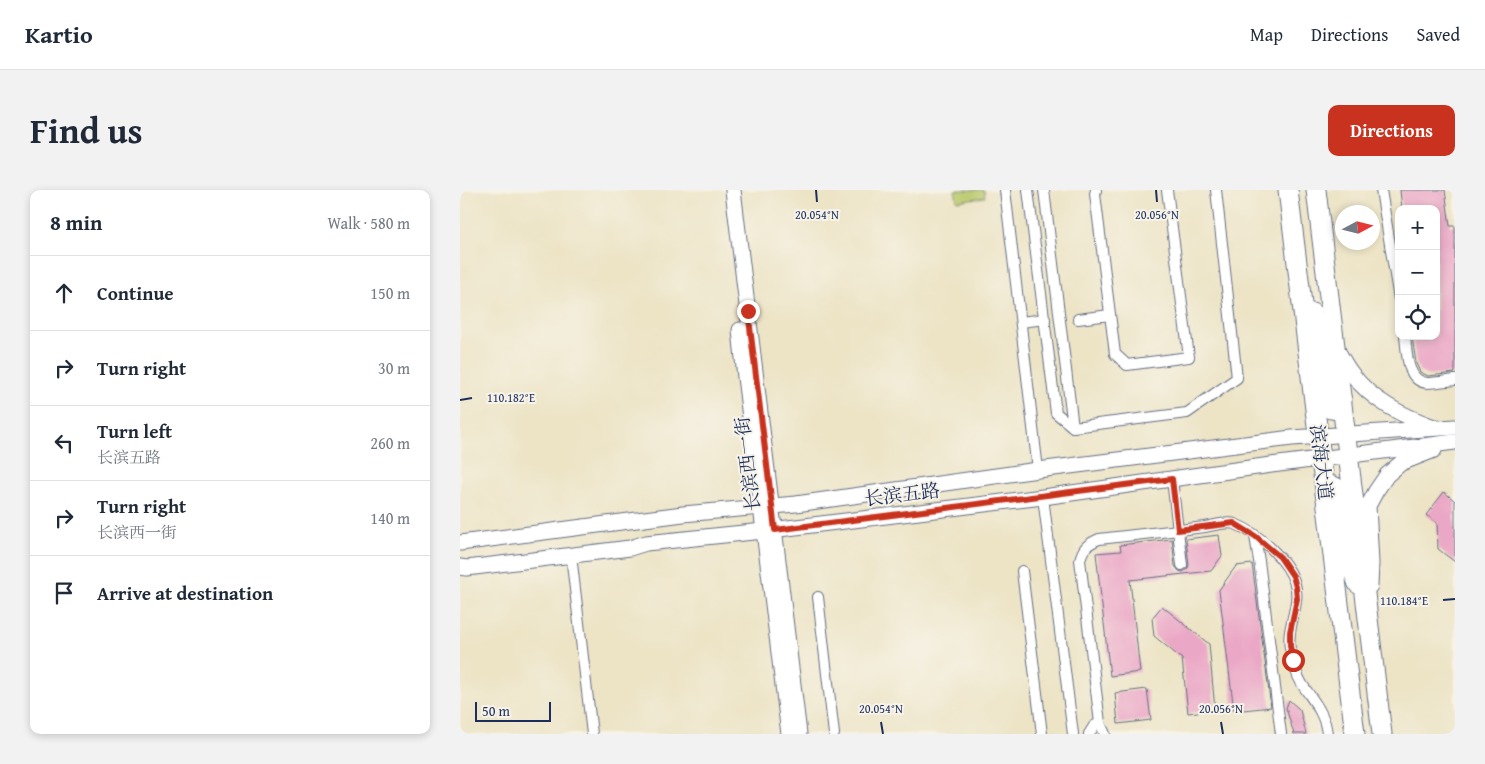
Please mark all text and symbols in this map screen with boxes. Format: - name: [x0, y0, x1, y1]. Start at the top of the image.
- text: Kartio: [25, 17, 93, 52]
- text: Map: [1250, 21, 1283, 48]
- text: Directions: [1311, 21, 1388, 48]
- text: Saved: [1416, 21, 1460, 48]
- text: Find us: [30, 105, 143, 156]
- button: Directions: [1328, 105, 1455, 156]
- north arrow: [1335, 205, 1380, 250]
- map controls: [1395, 205, 1440, 340]
- button: +: [1395, 205, 1440, 250]
- text: 20.054°N: [795, 206, 839, 223]
- text: 20.056°N: [1135, 206, 1179, 223]
- text: 8 min: [50, 207, 102, 238]
- text: Walk · 580 m: [327, 211, 410, 235]
- button: −: [1395, 250, 1440, 295]
- icon: ahead: [50, 279, 78, 307]
- text: Continue: [97, 279, 174, 307]
- text: 150 m: [370, 281, 410, 305]
- button: locate: [1395, 295, 1440, 340]
- route end: [737, 300, 760, 323]
- icon: right: [50, 354, 78, 382]
- text: Turn right: [97, 354, 186, 382]
- text: 30 m: [378, 356, 410, 380]
- text: 110.182°E: [487, 389, 535, 406]
- street label: 长滨西一街: [727, 415, 767, 513]
- text: Turn left: [97, 417, 172, 445]
- street label: 滨海大道: [1303, 423, 1341, 501]
- icon: left: [50, 429, 78, 457]
- text: 260 m: [370, 431, 410, 455]
- text: 长滨五路: [97, 445, 161, 469]
- street label: 长滨五路: [863, 475, 941, 513]
- text: Turn right: [97, 492, 186, 520]
- icon: right: [50, 504, 78, 532]
- text: 140 m: [370, 506, 410, 530]
- text: 长滨西一街: [97, 520, 177, 544]
- icon: arrive: [50, 579, 78, 607]
- text: Arrive at destination: [97, 579, 273, 607]
- text: 110.184°E: [1380, 592, 1428, 609]
- route start: [1282, 649, 1305, 672]
- scale bar: [475, 699, 551, 722]
- text: 20.054°N: [859, 700, 903, 717]
- text: 20.056°N: [1199, 700, 1243, 717]
- text: 50 m: [482, 701, 510, 721]

